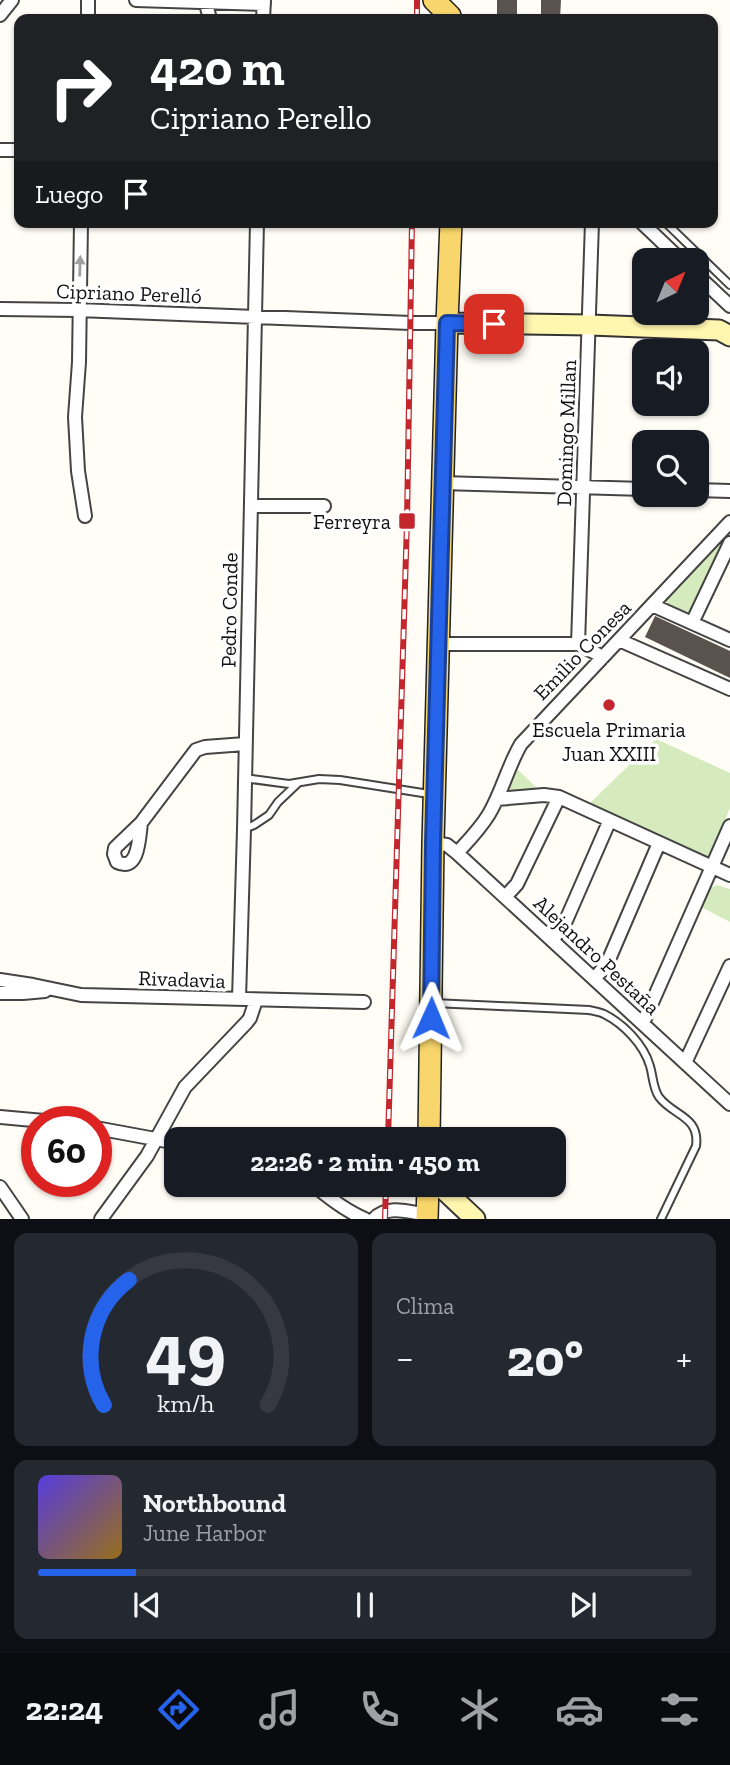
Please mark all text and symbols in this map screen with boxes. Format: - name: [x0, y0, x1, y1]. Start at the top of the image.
- text: 420 m: [150, 39, 285, 98]
- icon: right: [35, 42, 126, 133]
- text: Cipriano Perello: [150, 99, 372, 137]
- icon: arrive: [117, 175, 155, 213]
- text: Luego: [35, 178, 103, 210]
- north arrow: [632, 248, 709, 326]
- map controls: [632, 248, 709, 507]
- one-way arrow: [74, 255, 85, 277]
- street label: Cipriano Perelló: [56, 278, 202, 308]
- pin: [464, 294, 524, 354]
- icon: arrive: [475, 305, 513, 343]
- button: sound: [632, 339, 709, 416]
- street label: Domingo Millan: [551, 359, 581, 507]
- button: search: [632, 430, 709, 507]
- place label: Ferreyra: [313, 509, 391, 534]
- marker: Ferreyra: [397, 511, 417, 531]
- street label: Pedro Conde: [215, 552, 243, 668]
- street label: Emilio Conesa: [528, 595, 636, 705]
- marker: Escuela Primaria Juan XXIII: [601, 697, 617, 713]
- place label: Escuela Primaria Juan XXIII: [532, 717, 686, 766]
- street label: Alejandro Pestaña: [528, 890, 665, 1021]
- street label: Rivadavia: [138, 965, 226, 993]
- position arrow: [394, 981, 468, 1055]
- speed limit sign: 60: [21, 1106, 112, 1197]
- text: 22:26 · 2 min · 450 m: [250, 1146, 480, 1178]
- text: Clima: [396, 1292, 454, 1320]
- text: 49: [146, 1307, 226, 1395]
- text: 20°: [507, 1327, 583, 1389]
- text: −: [396, 1335, 414, 1381]
- text: +: [676, 1335, 692, 1381]
- text: km/h: [157, 1388, 215, 1418]
- text: Northbound: [143, 1487, 286, 1519]
- text: June Harbor: [143, 1519, 267, 1547]
- icon: previous: [128, 1586, 166, 1624]
- icon: pause: [346, 1586, 384, 1624]
- icon: next: [564, 1586, 602, 1624]
- icon: directions: [154, 1685, 203, 1734]
- icon: music: [255, 1685, 304, 1734]
- icon: phone: [355, 1685, 404, 1734]
- icon: climate: [455, 1685, 504, 1734]
- icon: car: [555, 1685, 604, 1734]
- icon: filters: [655, 1685, 704, 1734]
- text: 22:24: [26, 1690, 103, 1728]

